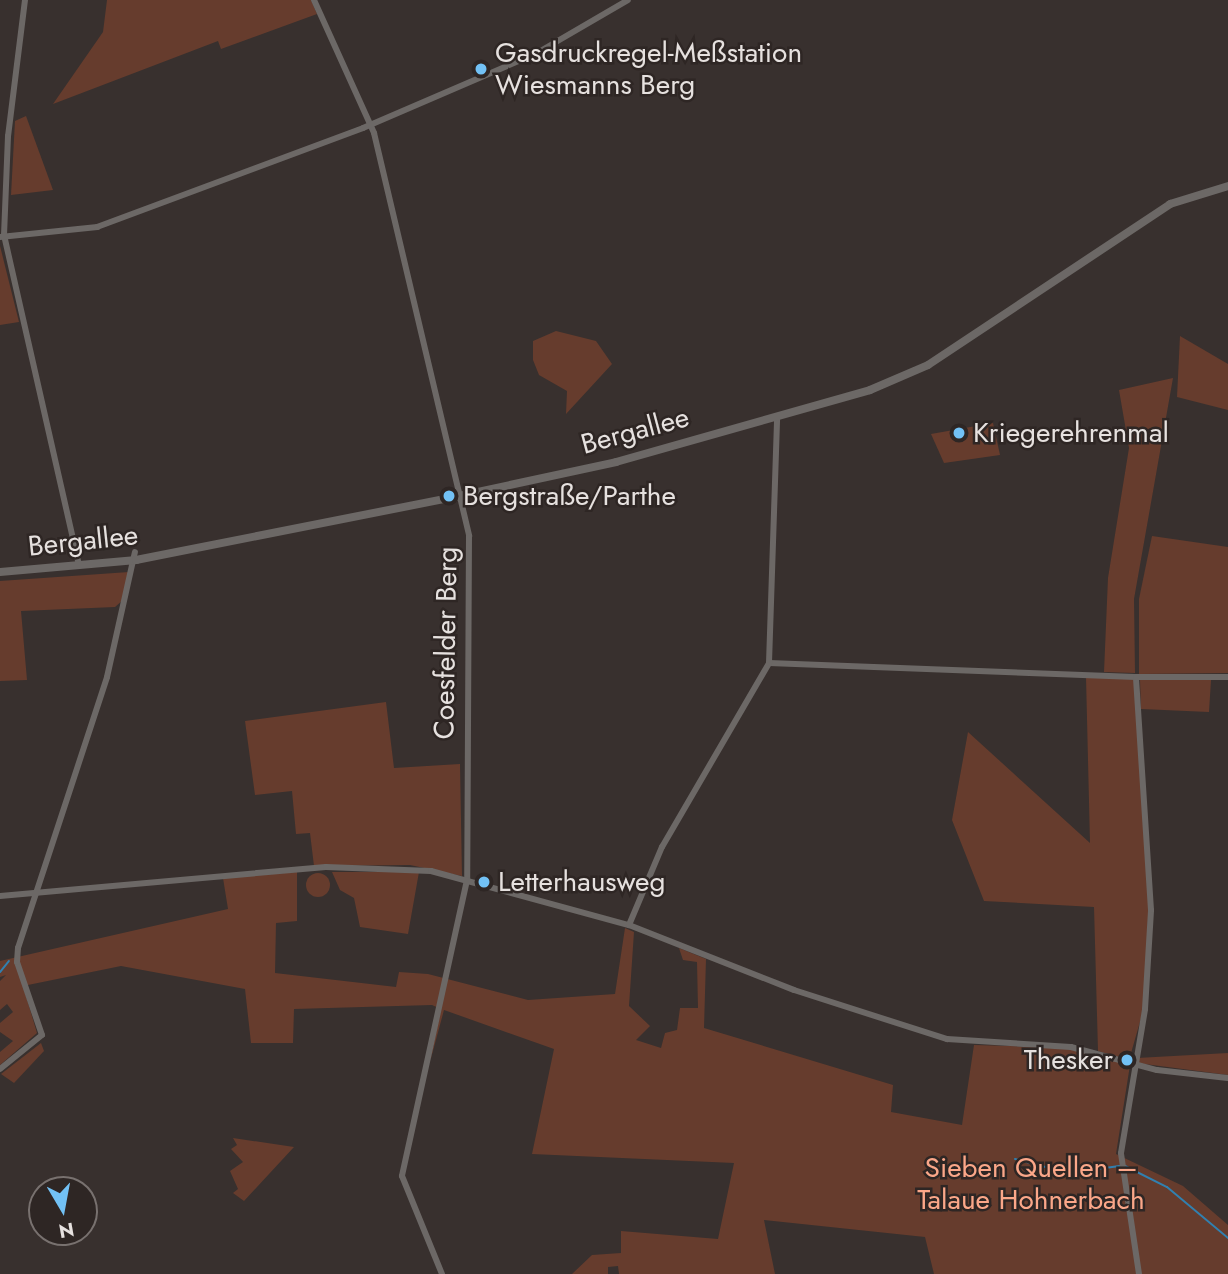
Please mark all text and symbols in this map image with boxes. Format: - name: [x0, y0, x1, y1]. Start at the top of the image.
- place label: Gasdruckregel-Meßstation Wiesmanns Berg: [495, 36, 802, 102]
- marker: Gasdruckregel-Meßstation Wiesmanns Berg: [473, 61, 489, 77]
- street label: Bergallee: [577, 400, 693, 462]
- place label: Kriegerehrenmal: [973, 416, 1169, 450]
- marker: Kriegerehrenmal: [951, 425, 967, 441]
- place label: Bergstraße/Parthe: [463, 479, 676, 513]
- marker: Bergstraße/Parthe: [441, 488, 457, 504]
- street label: Bergallee: [26, 519, 140, 563]
- street label: Coesfelder Berg: [428, 546, 464, 740]
- place label: Letterhausweg: [498, 865, 665, 899]
- marker: Letterhausweg: [476, 874, 492, 890]
- place label: Thesker: [1024, 1043, 1113, 1077]
- marker: Thesker: [1119, 1052, 1135, 1068]
- park label: Sieben Quellen – Talaue Hohnerbach: [917, 1151, 1145, 1217]
- north arrow: [28, 1176, 98, 1246]
- text: N: [57, 1216, 76, 1245]

